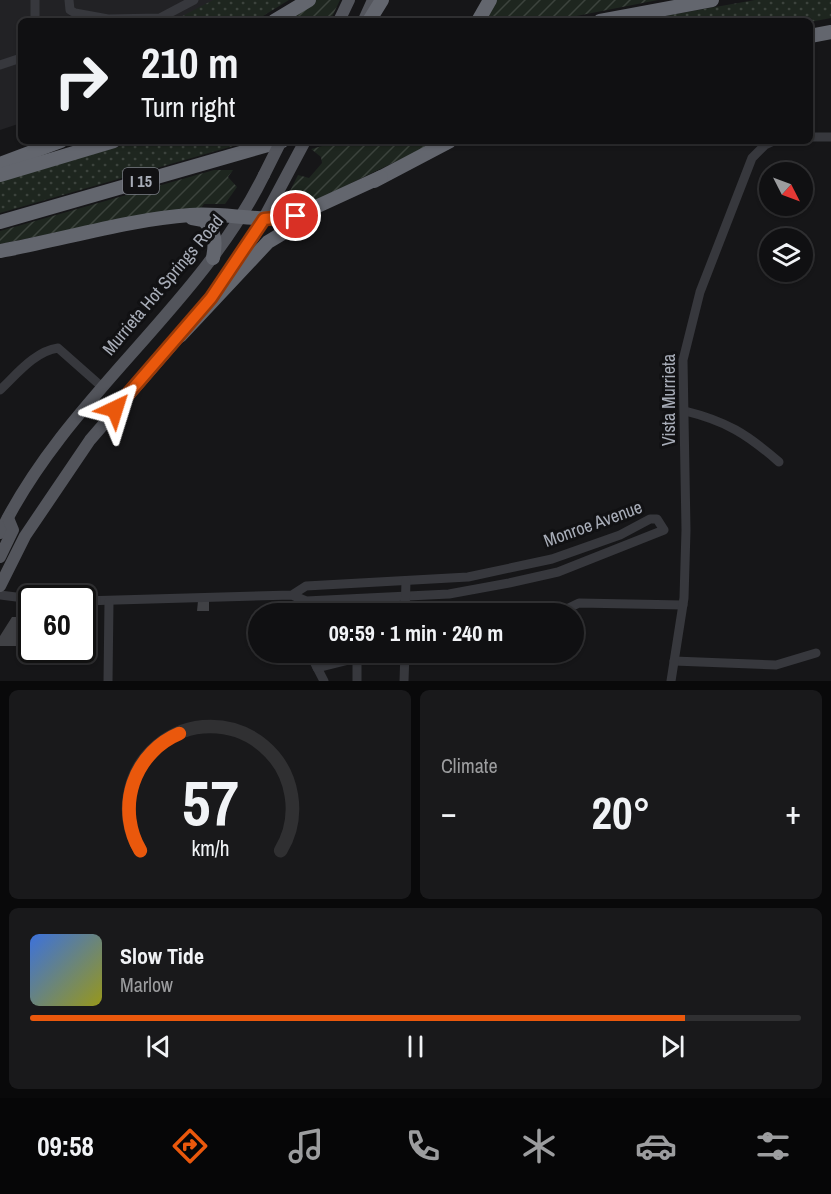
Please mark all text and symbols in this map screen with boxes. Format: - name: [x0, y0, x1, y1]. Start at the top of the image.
- text: 210 m: [141, 35, 239, 91]
- icon: right: [42, 42, 120, 120]
- text: Turn right: [141, 89, 235, 125]
- north arrow: [759, 162, 813, 216]
- map controls: [759, 162, 813, 282]
- road number: I 15: [123, 168, 159, 194]
- pin: [270, 190, 321, 241]
- icon: arrive: [279, 199, 312, 232]
- street label: Murrieta Hot Springs Road: [96, 209, 229, 360]
- button: layers: [759, 228, 813, 282]
- street label: Vista Murrieta: [656, 354, 681, 446]
- position arrow: [83, 377, 147, 441]
- street label: Monroe Avenue: [540, 494, 646, 553]
- speed limit sign: 60: [18, 585, 96, 663]
- text: 09:59 · 1 min · 240 m: [329, 618, 503, 648]
- text: Climate: [441, 752, 498, 779]
- text: 57: [182, 760, 238, 844]
- text: 20°: [591, 782, 651, 843]
- text: −: [441, 790, 457, 834]
- text: +: [785, 790, 801, 834]
- text: km/h: [191, 835, 229, 864]
- text: Slow Tide: [120, 941, 204, 971]
- text: Marlow: [120, 971, 173, 998]
- icon: previous: [142, 1030, 175, 1063]
- icon: pause: [399, 1030, 432, 1063]
- icon: next: [656, 1030, 689, 1063]
- icon: directions: [169, 1125, 211, 1167]
- icon: music: [285, 1125, 327, 1167]
- icon: phone: [402, 1125, 444, 1167]
- icon: climate: [518, 1125, 560, 1167]
- icon: car: [635, 1125, 677, 1167]
- icon: filters: [752, 1125, 794, 1167]
- text: 09:58: [37, 1128, 94, 1164]

